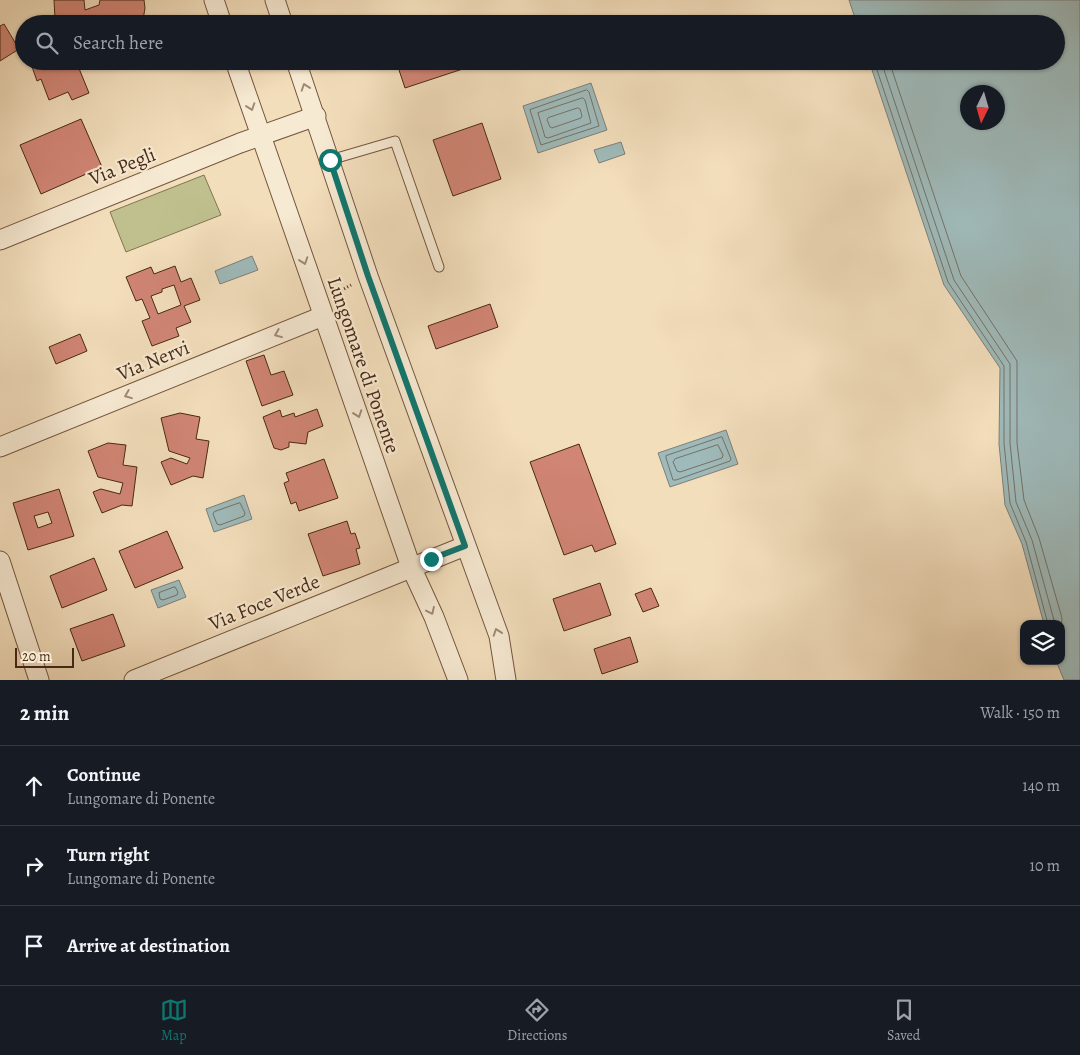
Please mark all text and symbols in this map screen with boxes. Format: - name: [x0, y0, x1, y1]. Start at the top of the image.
- search box: [15, 15, 1065, 70]
- icon: search: [33, 29, 61, 57]
- text: Search here: [73, 30, 163, 56]
- one-way arrow: [301, 83, 311, 92]
- north arrow: [960, 85, 1005, 130]
- one-way arrow: [245, 103, 255, 111]
- street label: Via Pegli: [84, 141, 160, 192]
- route start: [319, 149, 342, 172]
- one-way arrow: [298, 256, 308, 265]
- street label: Lungomare di Ponente: [321, 273, 406, 457]
- one-way arrow: [275, 328, 283, 338]
- street label: Via Nervi: [112, 334, 193, 388]
- one-way arrow: [124, 389, 133, 399]
- one-way arrow: [352, 409, 362, 418]
- route end: [420, 548, 443, 571]
- street label: Via Foce Verde: [204, 568, 324, 637]
- one-way arrow: [425, 606, 436, 615]
- map controls: [1020, 620, 1065, 665]
- button: layers: [1020, 620, 1065, 665]
- one-way arrow: [493, 629, 503, 637]
- scale bar: [15, 645, 74, 668]
- text: 20 m: [22, 647, 51, 666]
- text: 2 min: [20, 699, 69, 727]
- text: Walk · 150 m: [980, 702, 1060, 724]
- text: Continue: [67, 762, 141, 788]
- icon: ahead: [20, 772, 48, 800]
- text: 140 m: [1022, 775, 1060, 797]
- text: Lungomare di Ponente: [67, 788, 215, 810]
- text: Turn right: [67, 842, 149, 868]
- icon: right: [20, 852, 48, 880]
- text: 10 m: [1030, 855, 1060, 877]
- text: Lungomare di Ponente: [67, 868, 215, 890]
- icon: arrive: [20, 932, 48, 960]
- text: Arrive at destination: [67, 933, 230, 959]
- tab: Map: [160, 996, 188, 1045]
- tab: Directions: [507, 996, 567, 1045]
- tab: Saved: [887, 996, 920, 1045]

